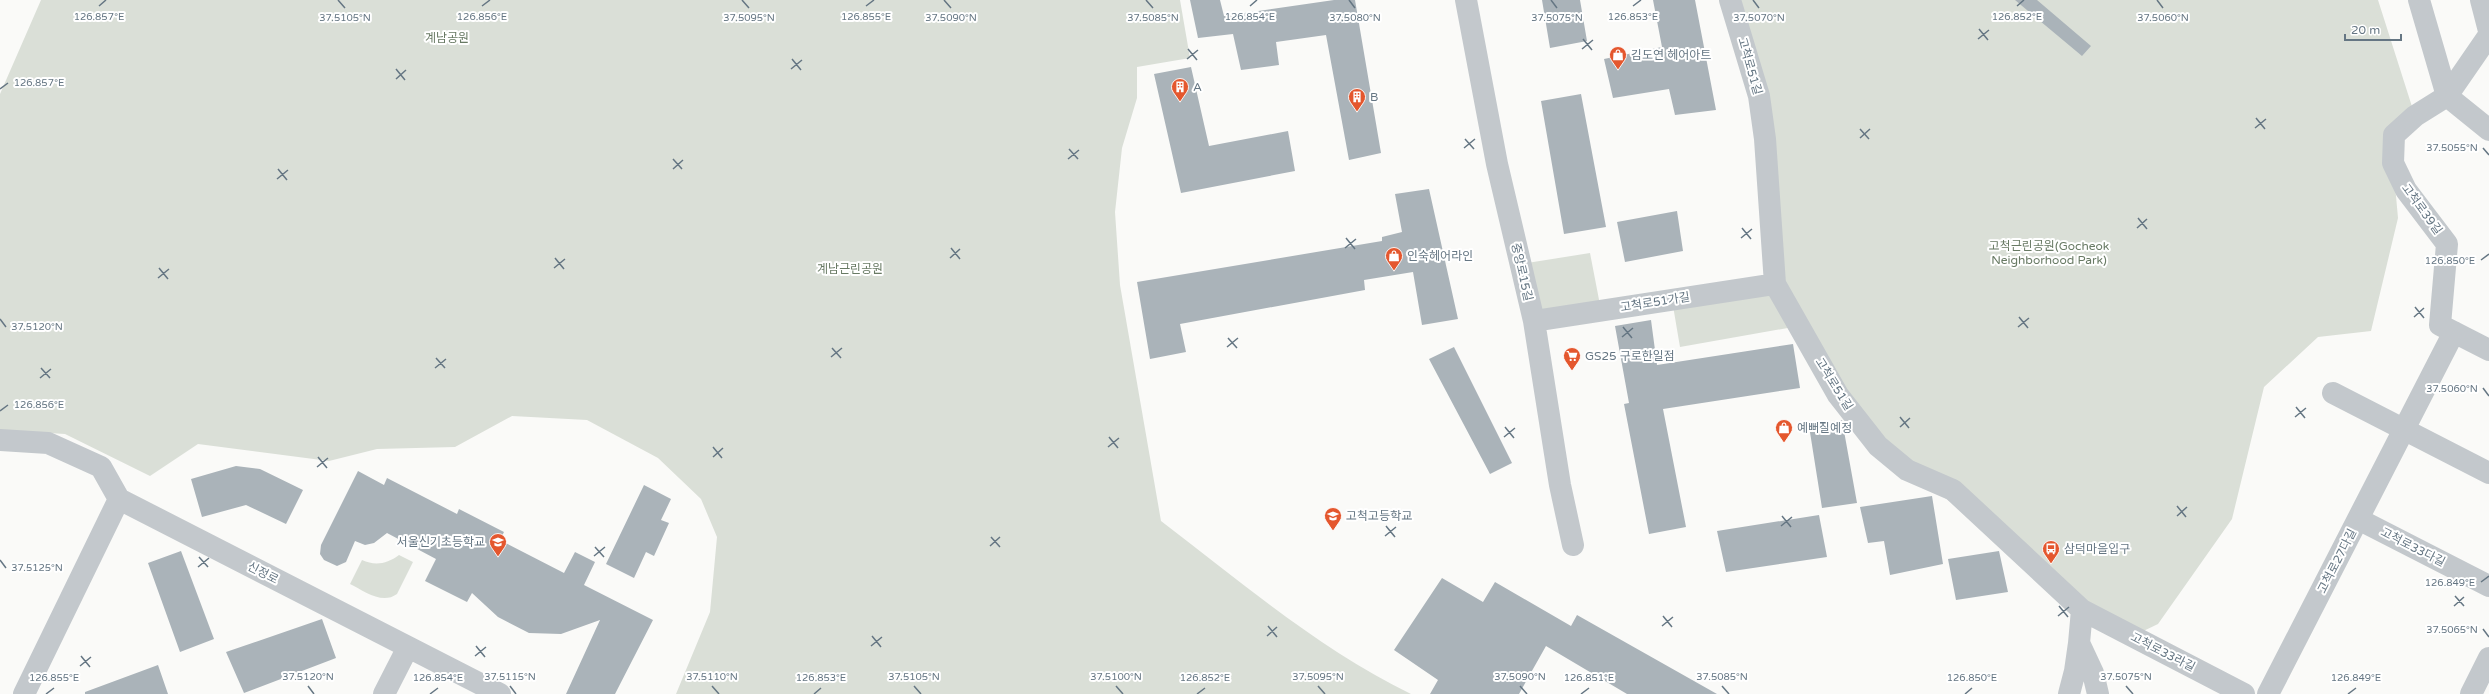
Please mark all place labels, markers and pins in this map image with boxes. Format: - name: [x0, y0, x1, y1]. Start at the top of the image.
- shop icon: 김도연 헤어아트: [1608, 45, 1628, 70]
- place label: 김도연 헤어아트: [1631, 48, 1711, 62]
- building icon: A: [1170, 77, 1190, 102]
- place label: A: [1193, 80, 1202, 94]
- building icon: B: [1347, 87, 1367, 112]
- place label: B: [1370, 90, 1378, 104]
- shop icon: 인숙헤어라인: [1384, 246, 1404, 271]
- place label: 인숙헤어라인: [1407, 249, 1473, 263]
- supermarket icon: GS25 구로한일점: [1562, 346, 1582, 371]
- place label: GS25 구로한일점: [1585, 349, 1675, 363]
- shop icon: 예뻐질예정: [1774, 418, 1794, 443]
- place label: 예뻐질예정: [1797, 421, 1852, 435]
- school or university icon: 고척고등학교: [1323, 506, 1343, 531]
- place label: 고척고등학교: [1346, 509, 1412, 523]
- school or university icon: 서울신기초등학교: [488, 532, 508, 557]
- place label: 서울신기초등학교: [397, 535, 485, 549]
- bus stop icon: 삼덕마을입구: [2041, 539, 2061, 564]
- place label: 삼덕마을입구: [2064, 542, 2130, 556]

